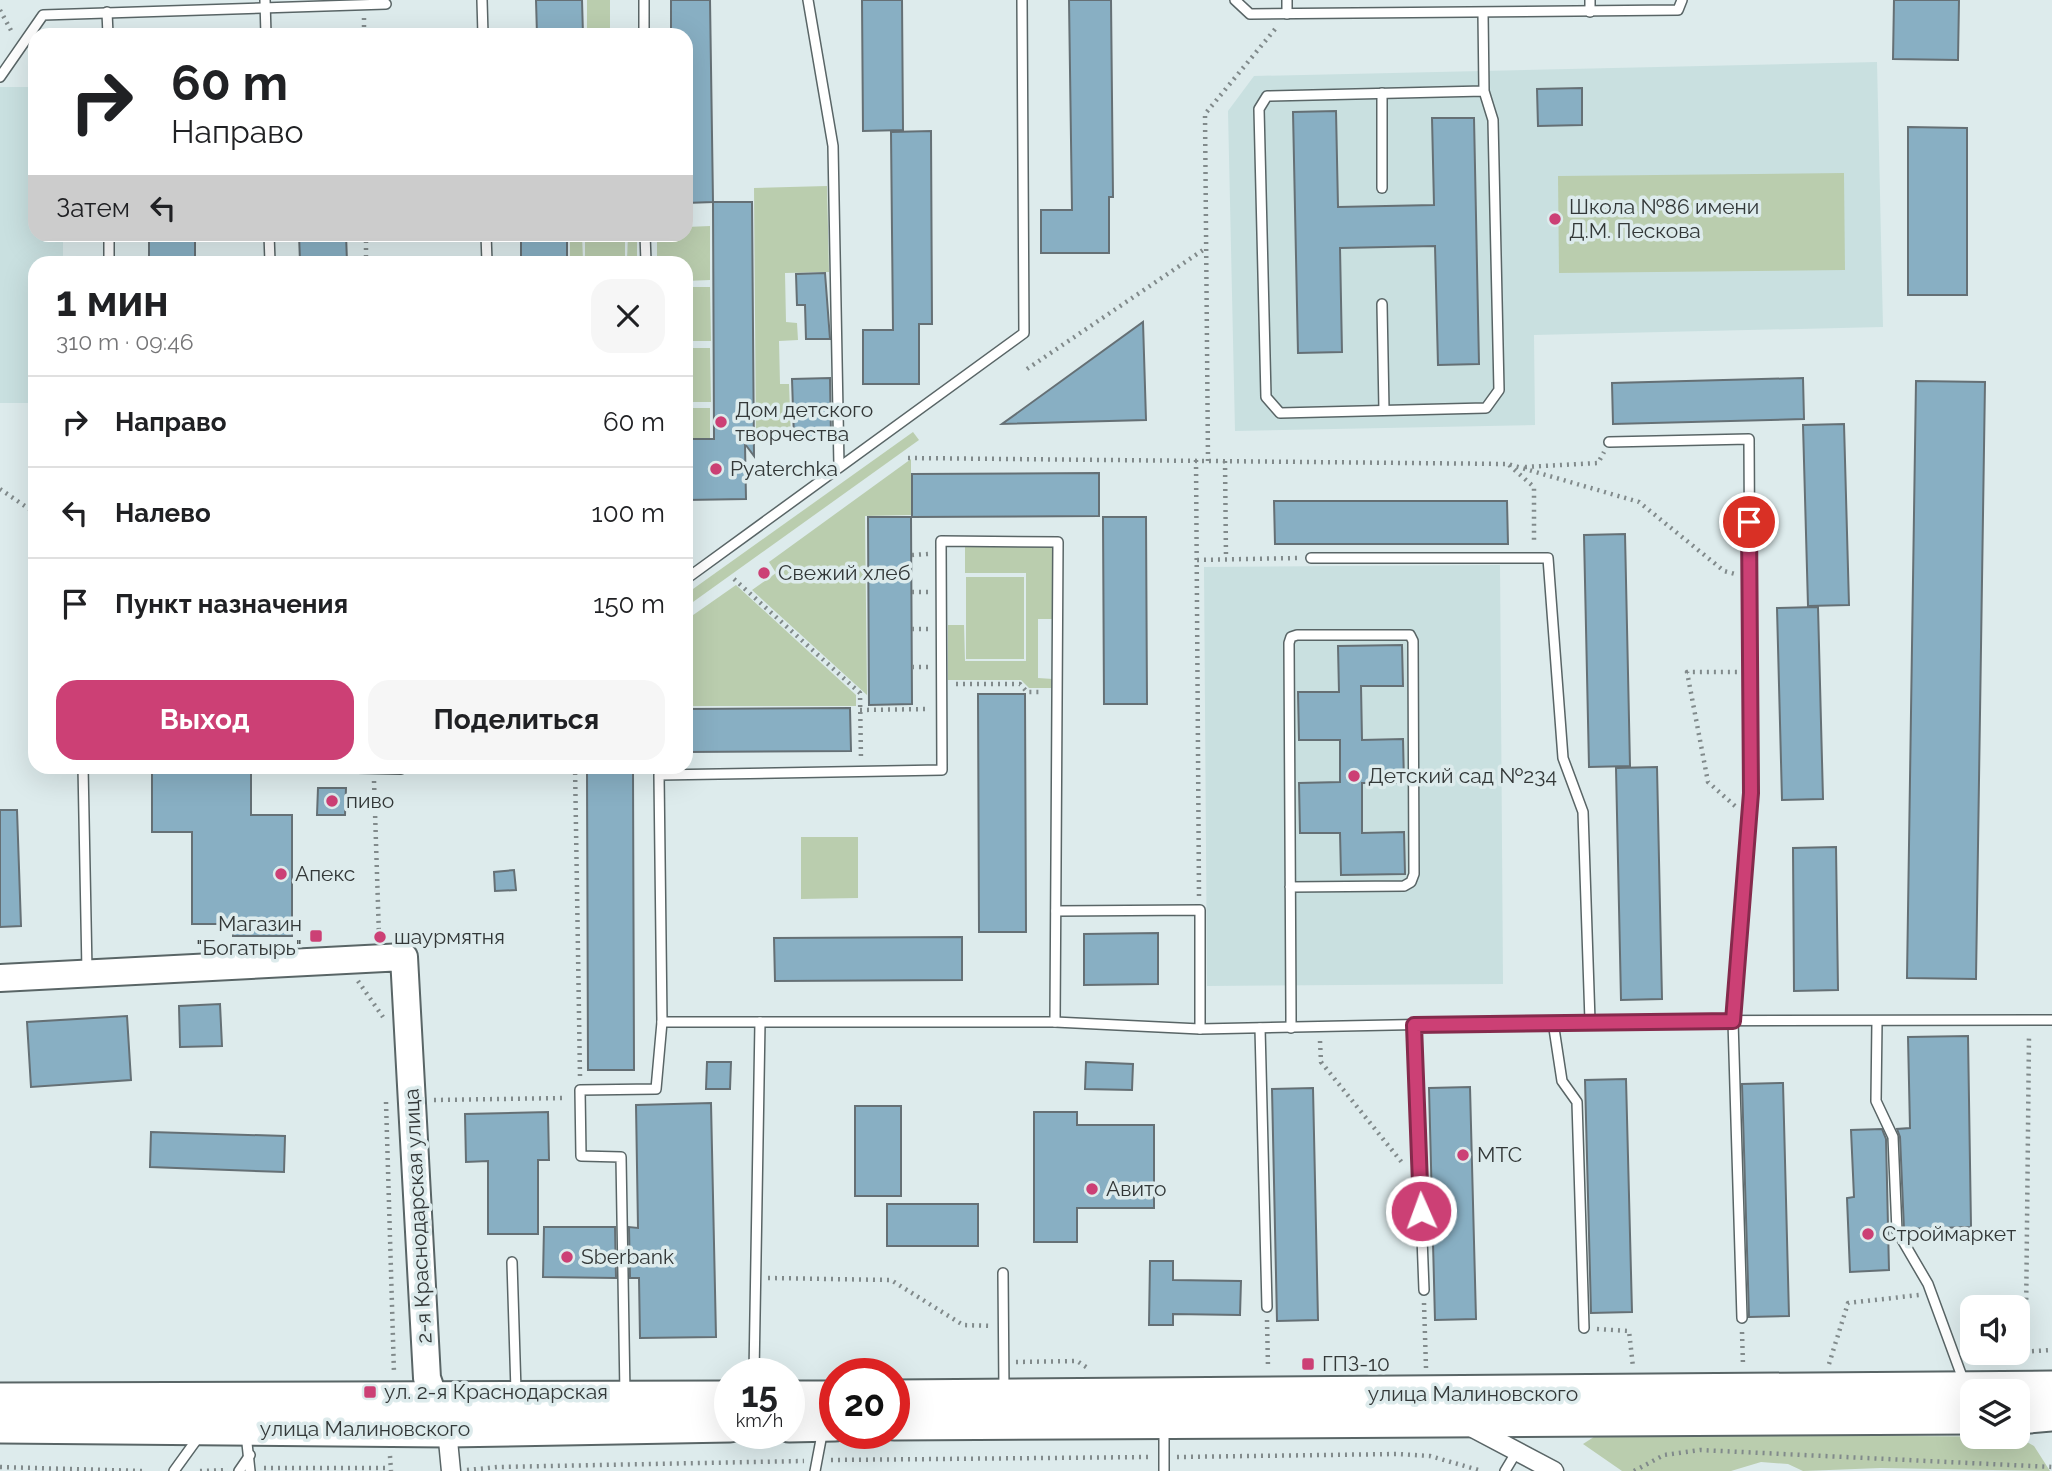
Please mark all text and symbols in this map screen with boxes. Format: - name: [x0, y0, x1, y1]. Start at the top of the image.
- text: 60 m: [171, 54, 288, 111]
- icon: right: [56, 56, 147, 147]
- text: Направо: [171, 113, 303, 150]
- icon: left: [144, 189, 182, 227]
- text: Затем: [56, 193, 130, 223]
- place label: Школа №86 имени Д.М. Пескова: [1569, 194, 1759, 243]
- marker: Школа №86 имени Д.М. Пескова: [1547, 211, 1563, 227]
- text: 1 мин: [56, 277, 169, 326]
- button: close: [591, 279, 665, 353]
- text: 310 m · 09:46: [56, 328, 194, 355]
- place label: Дом детского творчества: [735, 397, 873, 446]
- icon: right: [56, 403, 94, 441]
- text: Направо: [115, 407, 226, 437]
- text: 60 m: [603, 407, 665, 437]
- marker: Дом детского творчества: [713, 414, 729, 430]
- place label: Pyaterchka: [730, 456, 838, 481]
- marker: Pyaterchka: [708, 461, 724, 477]
- pin: [1719, 492, 1779, 552]
- icon: left: [56, 494, 94, 532]
- text: Налево: [115, 498, 211, 528]
- text: 100 m: [592, 498, 665, 528]
- icon: arrive: [1730, 503, 1768, 541]
- place label: Свежий хлеб: [778, 560, 910, 585]
- marker: Свежий хлеб: [756, 565, 772, 581]
- icon: arrive: [56, 585, 94, 623]
- text: Пункт назначения: [115, 589, 348, 619]
- text: 150 m: [593, 589, 665, 619]
- button: Выход: [56, 680, 354, 760]
- button: Поделиться: [368, 680, 665, 760]
- place label: Детский сад №234: [1368, 763, 1557, 788]
- marker: Детский сад №234: [1346, 768, 1362, 784]
- place label: пиво: [346, 788, 394, 813]
- marker: пиво: [324, 793, 340, 809]
- place label: Апекс: [295, 861, 355, 886]
- marker: Апекс: [273, 866, 289, 882]
- place label: Магазин "Богатырь": [196, 911, 302, 960]
- place label: шаурмятня: [394, 924, 505, 949]
- marker: Магазин "Богатырь": [308, 928, 324, 944]
- marker: шаурмятня: [372, 929, 388, 945]
- street label: 2-я Краснодарская улица: [398, 1088, 437, 1344]
- place label: МТС: [1477, 1142, 1522, 1167]
- marker: МТС: [1455, 1147, 1471, 1163]
- position arrow: [1384, 1174, 1458, 1248]
- place label: Авито: [1106, 1176, 1166, 1201]
- marker: Авито: [1084, 1181, 1100, 1197]
- place label: Строймаркет: [1882, 1221, 2016, 1246]
- marker: Строймаркет: [1860, 1226, 1876, 1242]
- place label: Sberbank: [581, 1244, 674, 1269]
- marker: Sberbank: [559, 1249, 575, 1265]
- map controls: [1960, 1295, 2030, 1449]
- button: sound: [1960, 1295, 2030, 1365]
- place label: ГПЗ-10: [1322, 1351, 1390, 1376]
- marker: ГПЗ-10: [1300, 1356, 1316, 1372]
- speed limit sign: 20: [819, 1358, 910, 1449]
- text: 15: [741, 1374, 778, 1415]
- place label: ул. 2-я Краснодарская: [384, 1379, 608, 1404]
- button: layers: [1960, 1379, 2030, 1449]
- street label: улица Малиновского: [1368, 1381, 1578, 1406]
- marker: ул. 2-я Краснодарская: [362, 1384, 378, 1400]
- text: km/h: [736, 1410, 783, 1431]
- street label: улица Малиновского: [260, 1416, 470, 1441]

